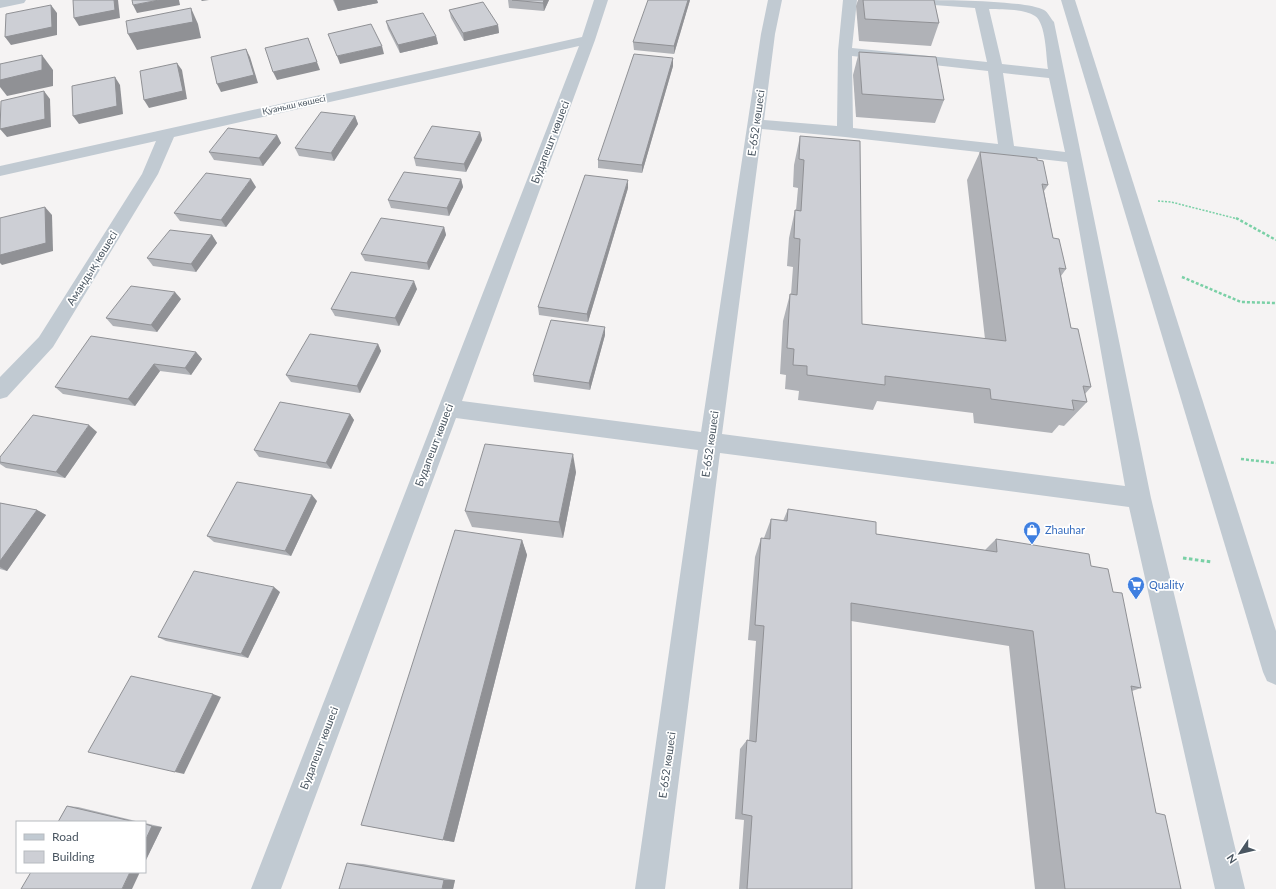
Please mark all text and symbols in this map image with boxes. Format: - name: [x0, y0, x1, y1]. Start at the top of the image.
- street label: Е-652 көшесі: [744, 89, 767, 157]
- street label: Қуаныш көшесі: [261, 92, 327, 117]
- street label: Будапешт көшесі: [528, 98, 571, 185]
- street label: Амандық көшесі: [64, 228, 120, 307]
- street label: Будапешт көшесі: [412, 401, 455, 488]
- street label: Е-652 көшесі: [698, 410, 721, 478]
- shop icon: Zhauhar: [1022, 520, 1042, 545]
- place label: Zhauhar: [1045, 523, 1085, 536]
- supermarket icon: Quality: [1126, 575, 1146, 600]
- place label: Quality: [1149, 578, 1185, 591]
- street label: Будапешт көшесі: [297, 704, 340, 791]
- street label: Е-652 көшесі: [655, 731, 678, 799]
- legend: [16, 821, 146, 873]
- text: Road: [52, 829, 79, 844]
- north arrow: [1220, 833, 1260, 873]
- text: Building: [52, 849, 95, 864]
- text: N: [1224, 852, 1239, 866]

